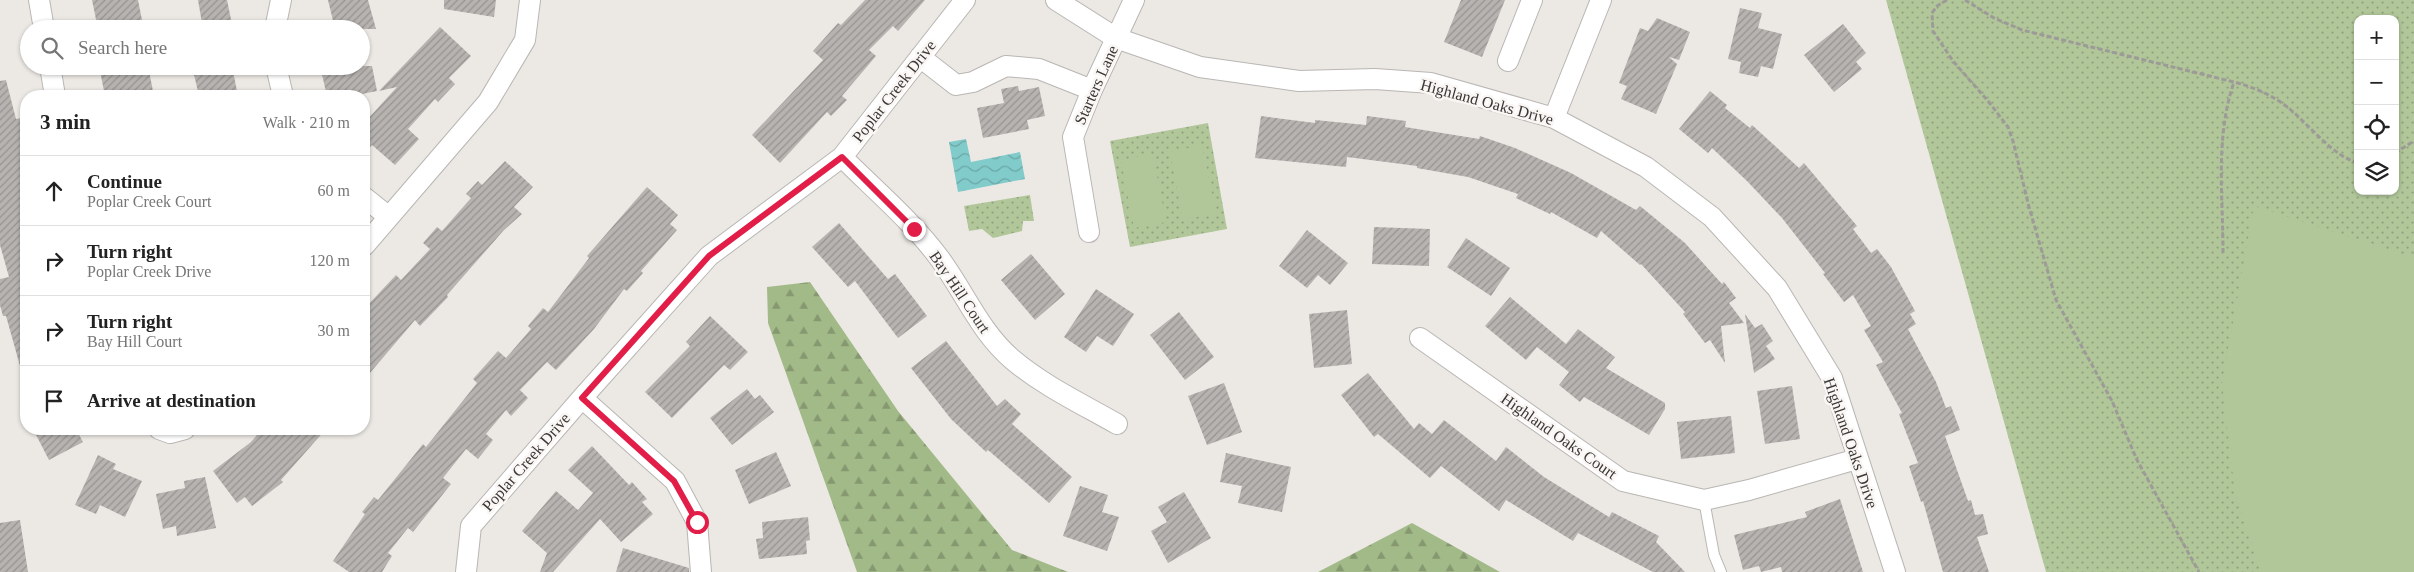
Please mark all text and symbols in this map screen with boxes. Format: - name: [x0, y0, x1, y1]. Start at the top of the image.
- map controls: [2354, 15, 2399, 195]
- button: +: [2354, 15, 2399, 60]
- search box: [20, 20, 370, 75]
- icon: search: [38, 34, 66, 62]
- text: Search here: [78, 37, 167, 58]
- street label: Poplar Creek Drive: [849, 37, 940, 146]
- street label: Starters Lane: [1071, 43, 1121, 127]
- button: −: [2354, 60, 2399, 105]
- street label: Highland Oaks Drive: [1418, 76, 1555, 129]
- button: locate: [2354, 105, 2399, 150]
- text: 3 min: [40, 110, 91, 134]
- text: Walk · 210 m: [263, 114, 350, 131]
- button: layers: [2354, 150, 2399, 195]
- text: Continue: [87, 171, 162, 192]
- icon: ahead: [40, 177, 68, 205]
- text: 60 m: [318, 182, 350, 199]
- text: Poplar Creek Court: [87, 193, 211, 210]
- route end: [903, 218, 926, 241]
- text: Turn right: [87, 241, 172, 262]
- icon: right: [40, 247, 68, 275]
- street label: Bay Hill Court: [926, 248, 994, 337]
- text: 120 m: [310, 252, 350, 269]
- text: Poplar Creek Drive: [87, 263, 211, 280]
- text: Turn right: [87, 311, 172, 332]
- icon: right: [40, 317, 68, 345]
- text: 30 m: [318, 322, 350, 339]
- text: Bay Hill Court: [87, 333, 182, 350]
- street label: Highland Oaks Drive: [1820, 376, 1881, 511]
- icon: arrive: [40, 387, 68, 415]
- text: Arrive at destination: [87, 390, 256, 411]
- street label: Highland Oaks Court: [1497, 390, 1620, 483]
- street label: Poplar Creek Drive: [479, 409, 574, 515]
- route start: [686, 511, 709, 534]

